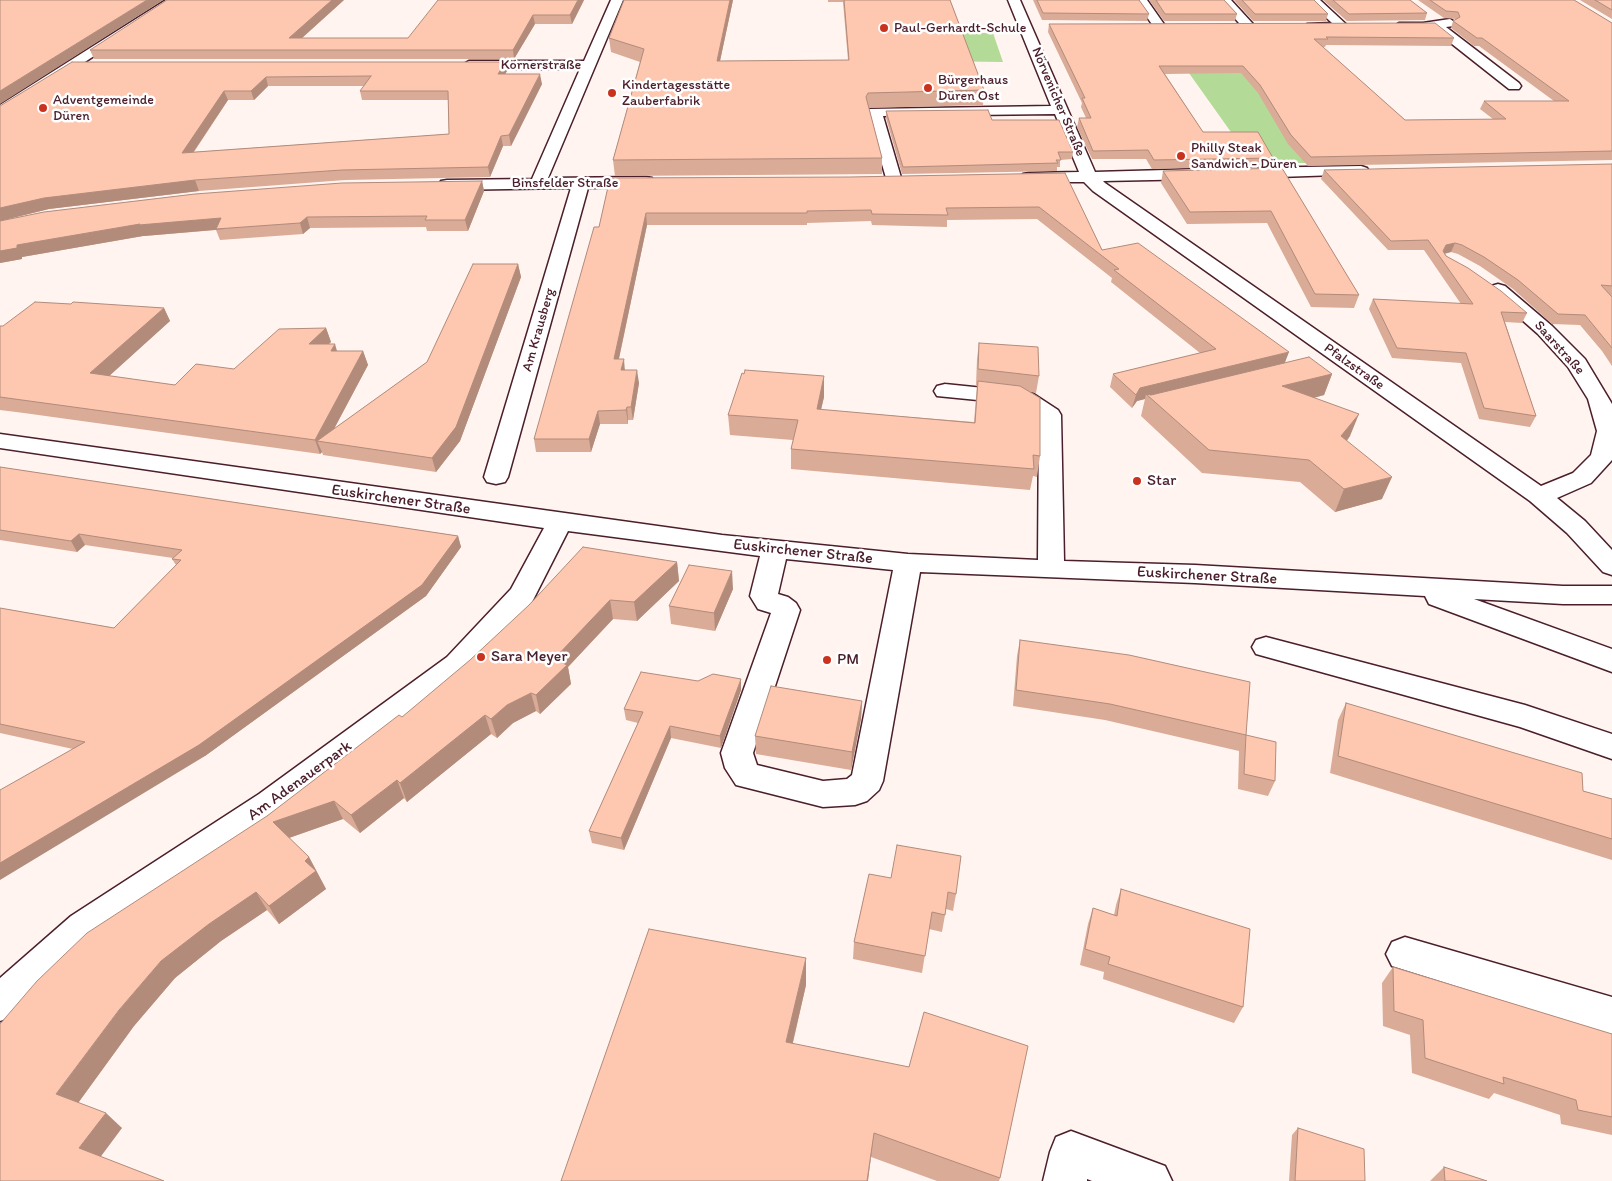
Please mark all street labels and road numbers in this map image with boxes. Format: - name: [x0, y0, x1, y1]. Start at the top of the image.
- street label: Nörvenicher Straße: [1027, 45, 1089, 159]
- street label: Körnerstraße: [501, 57, 581, 73]
- street label: Binsfelder Straße: [512, 175, 618, 191]
- street label: Am Krausberg: [519, 286, 559, 374]
- street label: Saarstraße: [1530, 317, 1588, 379]
- street label: Pfalzstraße: [1321, 340, 1387, 394]
- street label: Euskirchener Straße: [330, 481, 472, 519]
- street label: Euskirchener Straße: [732, 535, 874, 569]
- street label: Euskirchener Straße: [1137, 563, 1277, 589]
- street label: Am Adenauerpark: [244, 737, 356, 825]

